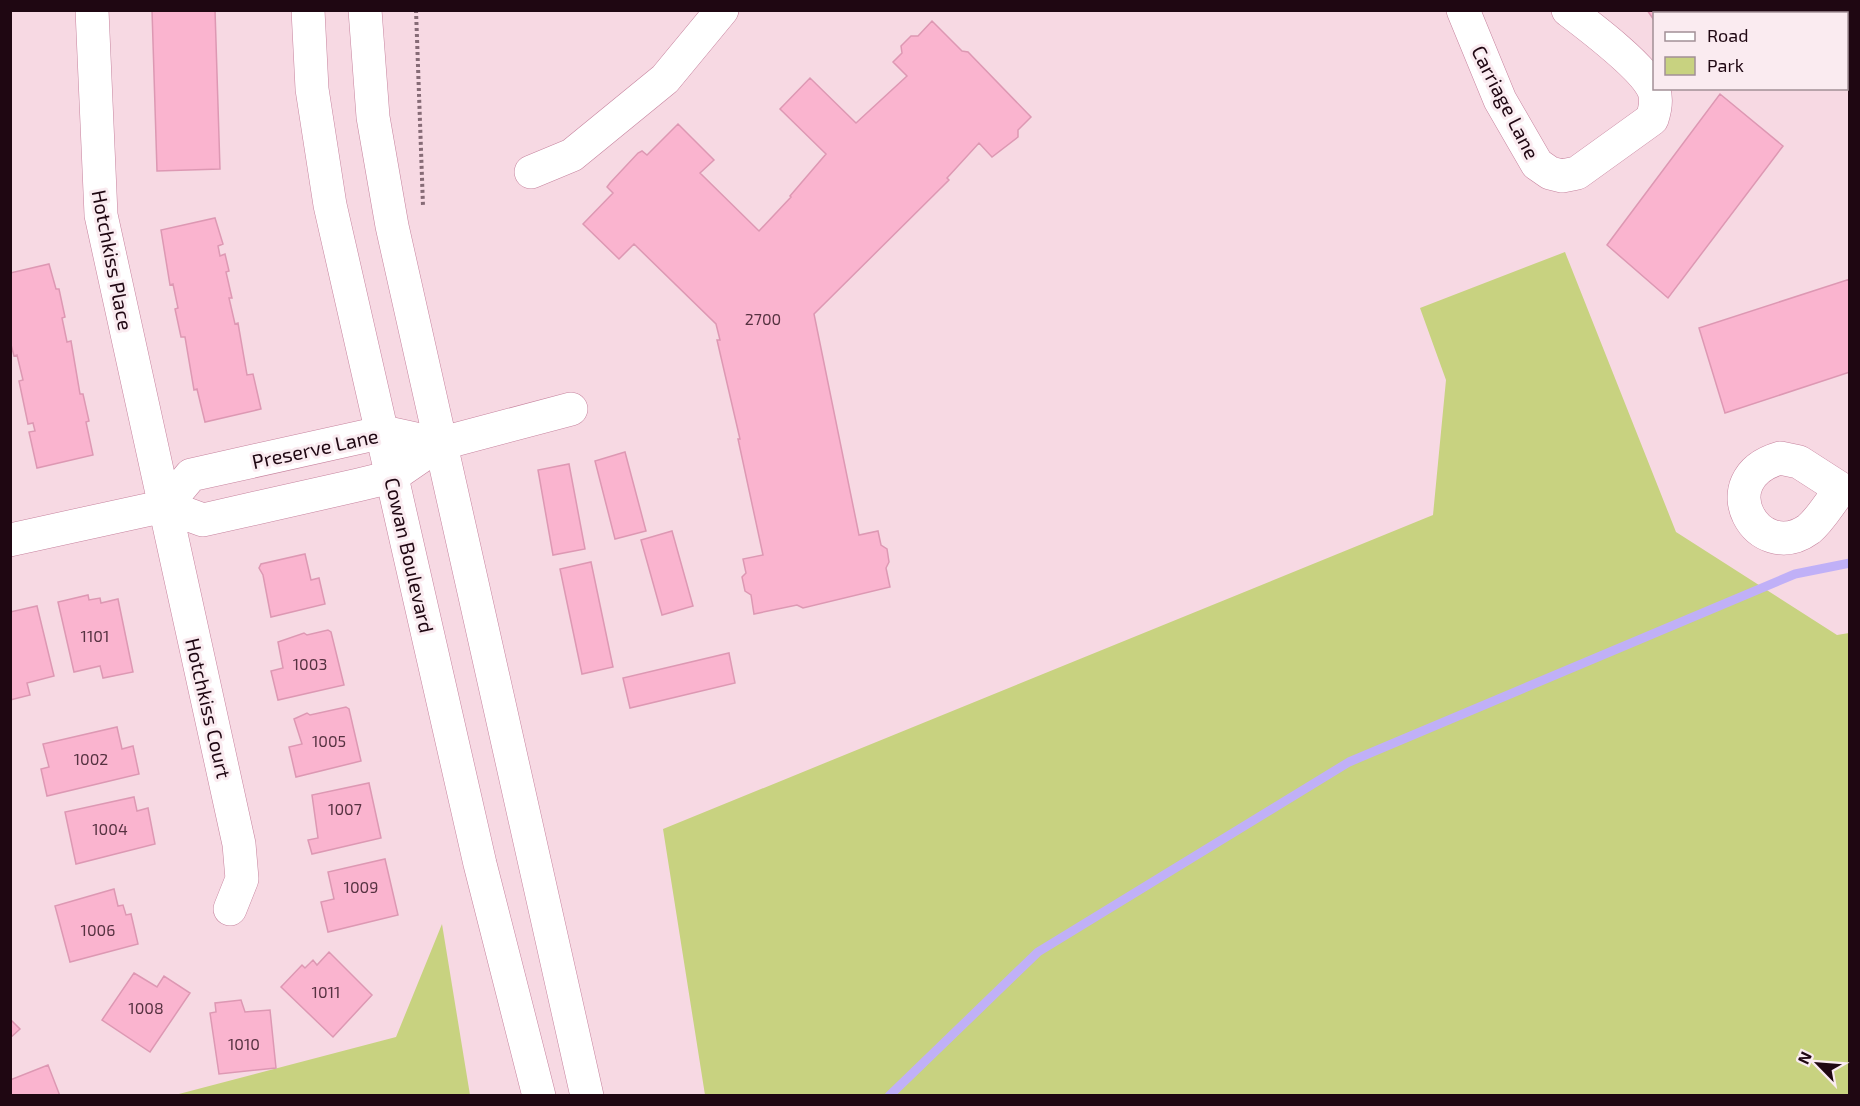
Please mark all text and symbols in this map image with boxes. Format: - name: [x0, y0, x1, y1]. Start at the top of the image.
- legend: [1653, 12, 1848, 90]
- text: Road: [1707, 24, 1748, 46]
- street label: Carriage Lane: [1467, 41, 1545, 163]
- text: Park: [1707, 54, 1744, 76]
- street label: Hotchkiss Place: [88, 188, 138, 332]
- house number: 2700: [745, 309, 781, 328]
- street label: Preserve Lane: [250, 423, 380, 473]
- street label: Cowan Boulevard: [380, 475, 440, 635]
- house number: 1101: [81, 626, 109, 645]
- street label: Hotchkiss Court: [181, 635, 237, 781]
- house number: 1003: [293, 654, 327, 673]
- house number: 1005: [312, 731, 346, 750]
- house number: 1002: [74, 749, 108, 768]
- house number: 1007: [328, 799, 362, 818]
- house number: 1004: [92, 819, 128, 838]
- house number: 1009: [344, 877, 378, 896]
- house number: 1006: [81, 920, 115, 939]
- house number: 1011: [312, 982, 340, 1001]
- house number: 1008: [128, 998, 164, 1017]
- house number: 1010: [228, 1034, 260, 1053]
- north arrow: [1788, 1034, 1848, 1094]
- text: N: [1793, 1048, 1815, 1067]

